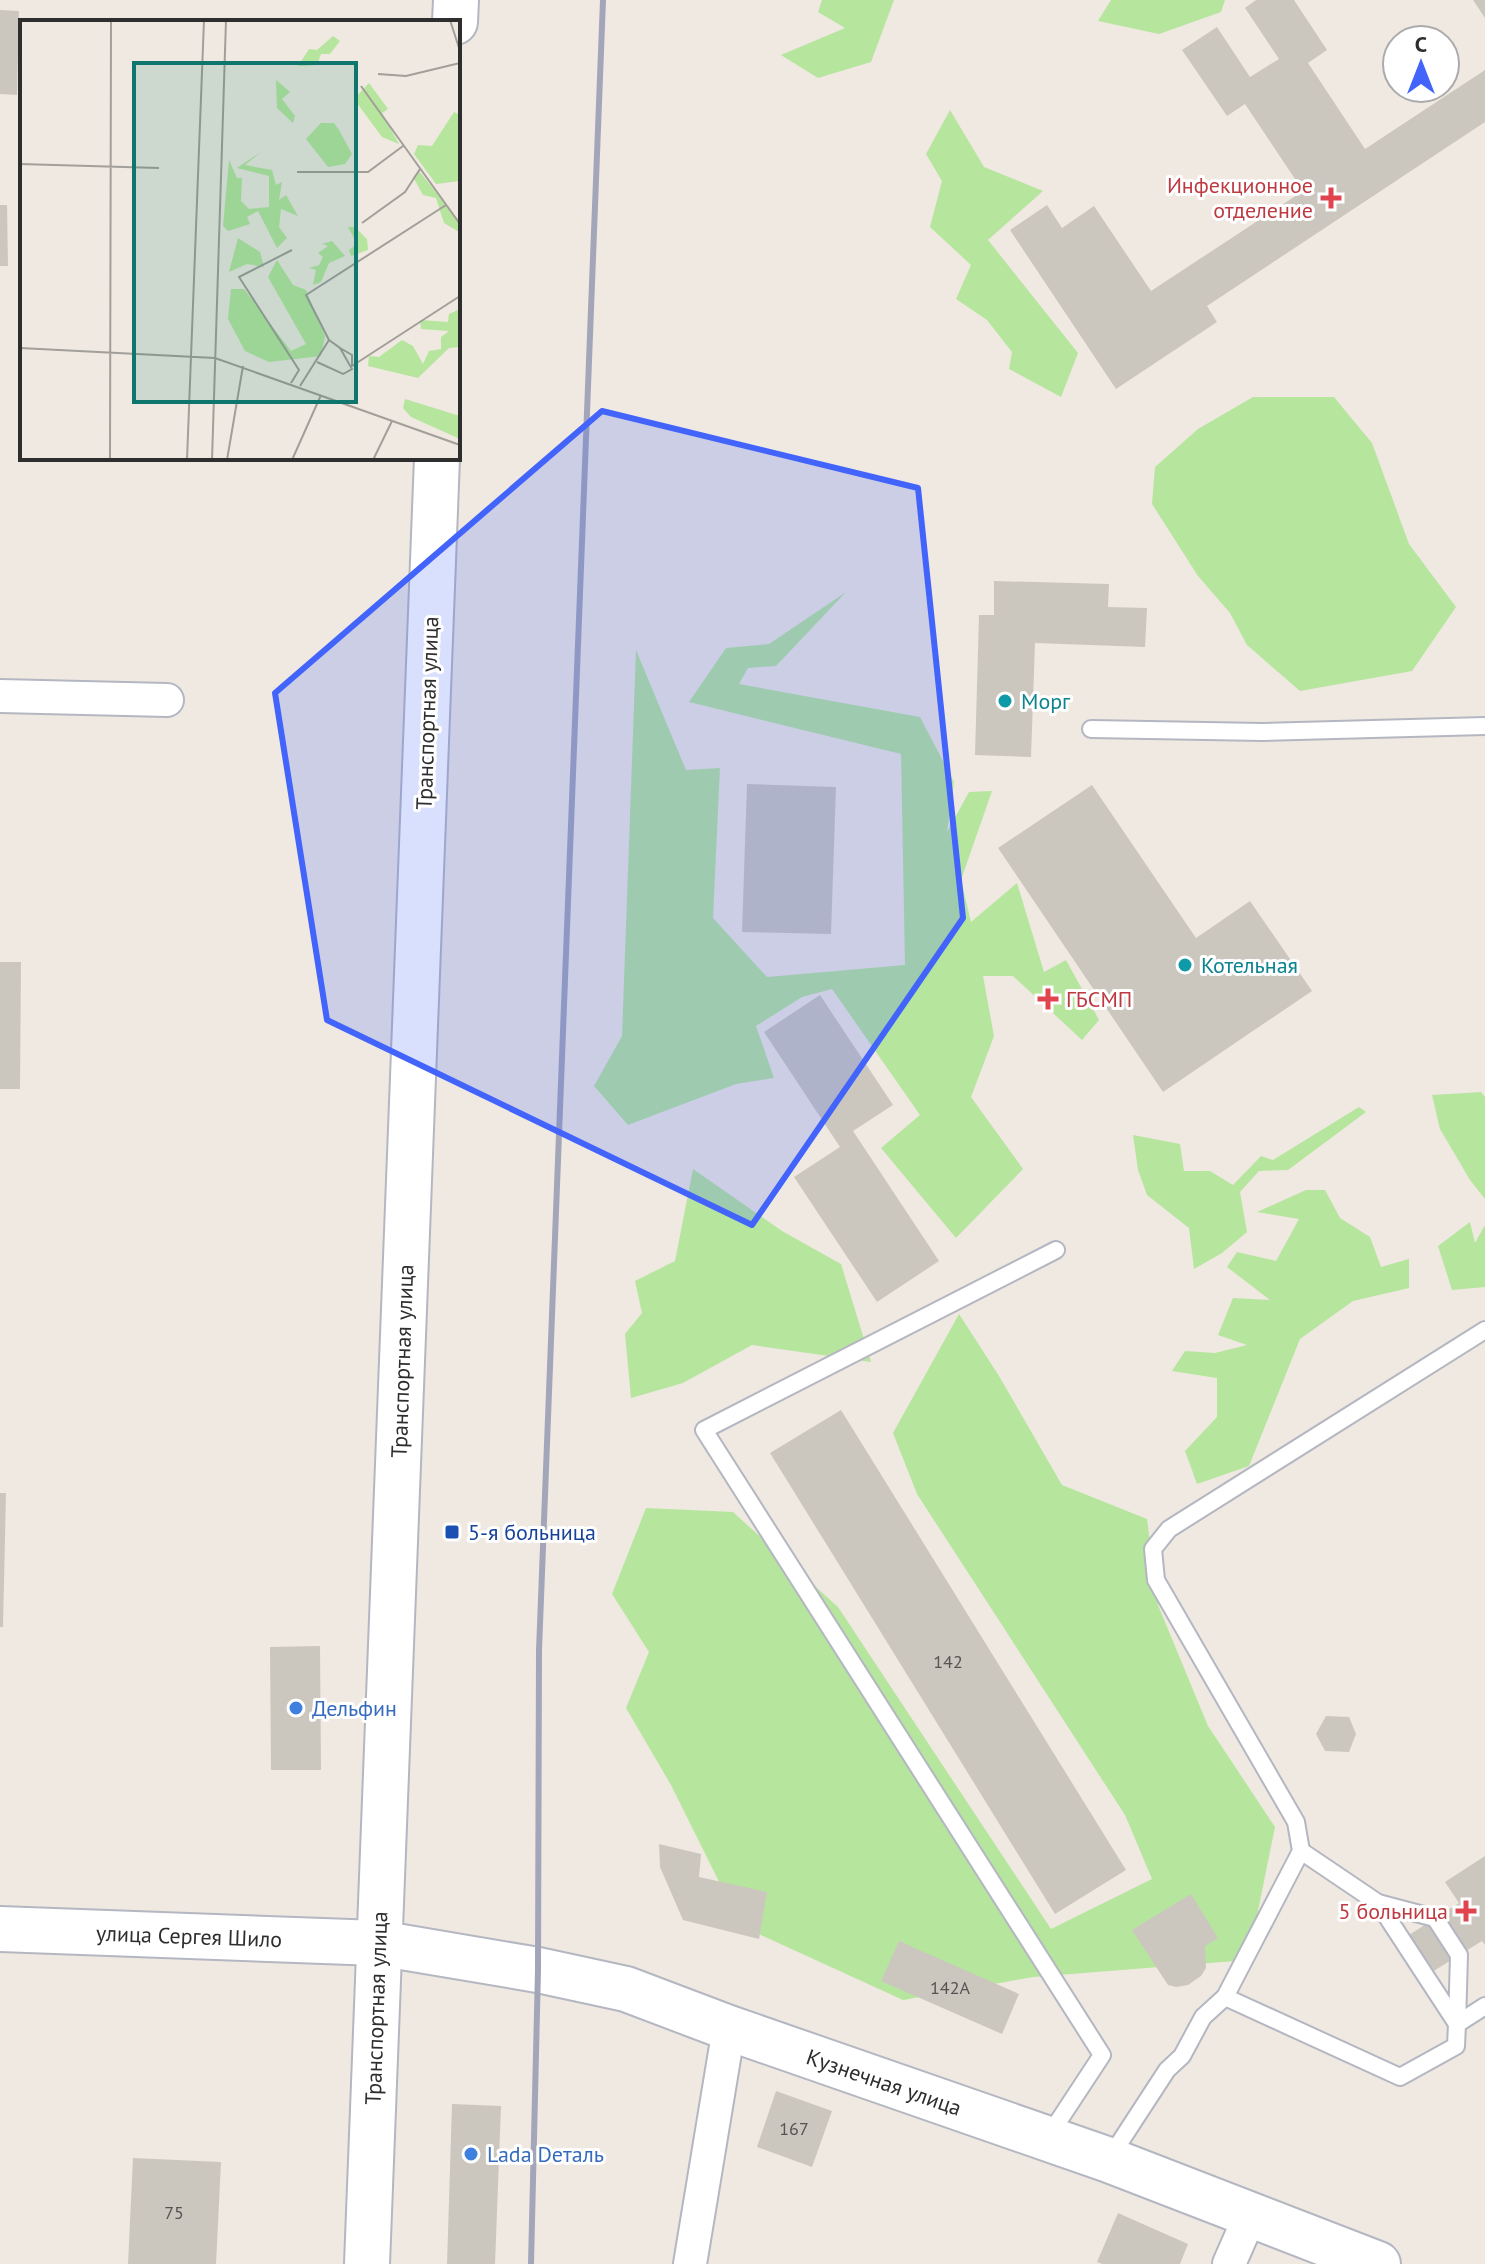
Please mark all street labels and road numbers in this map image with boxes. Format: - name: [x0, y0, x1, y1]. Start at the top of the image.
- street label: Транспортная улица: [410, 616, 444, 810]
- street label: Транспортная улица: [385, 1264, 419, 1458]
- street label: Транспортная улица: [359, 1911, 393, 2105]
- street label: улица Сергея Шило: [95, 1919, 283, 1953]
- street label: Кузнечная улица: [803, 2042, 965, 2122]

